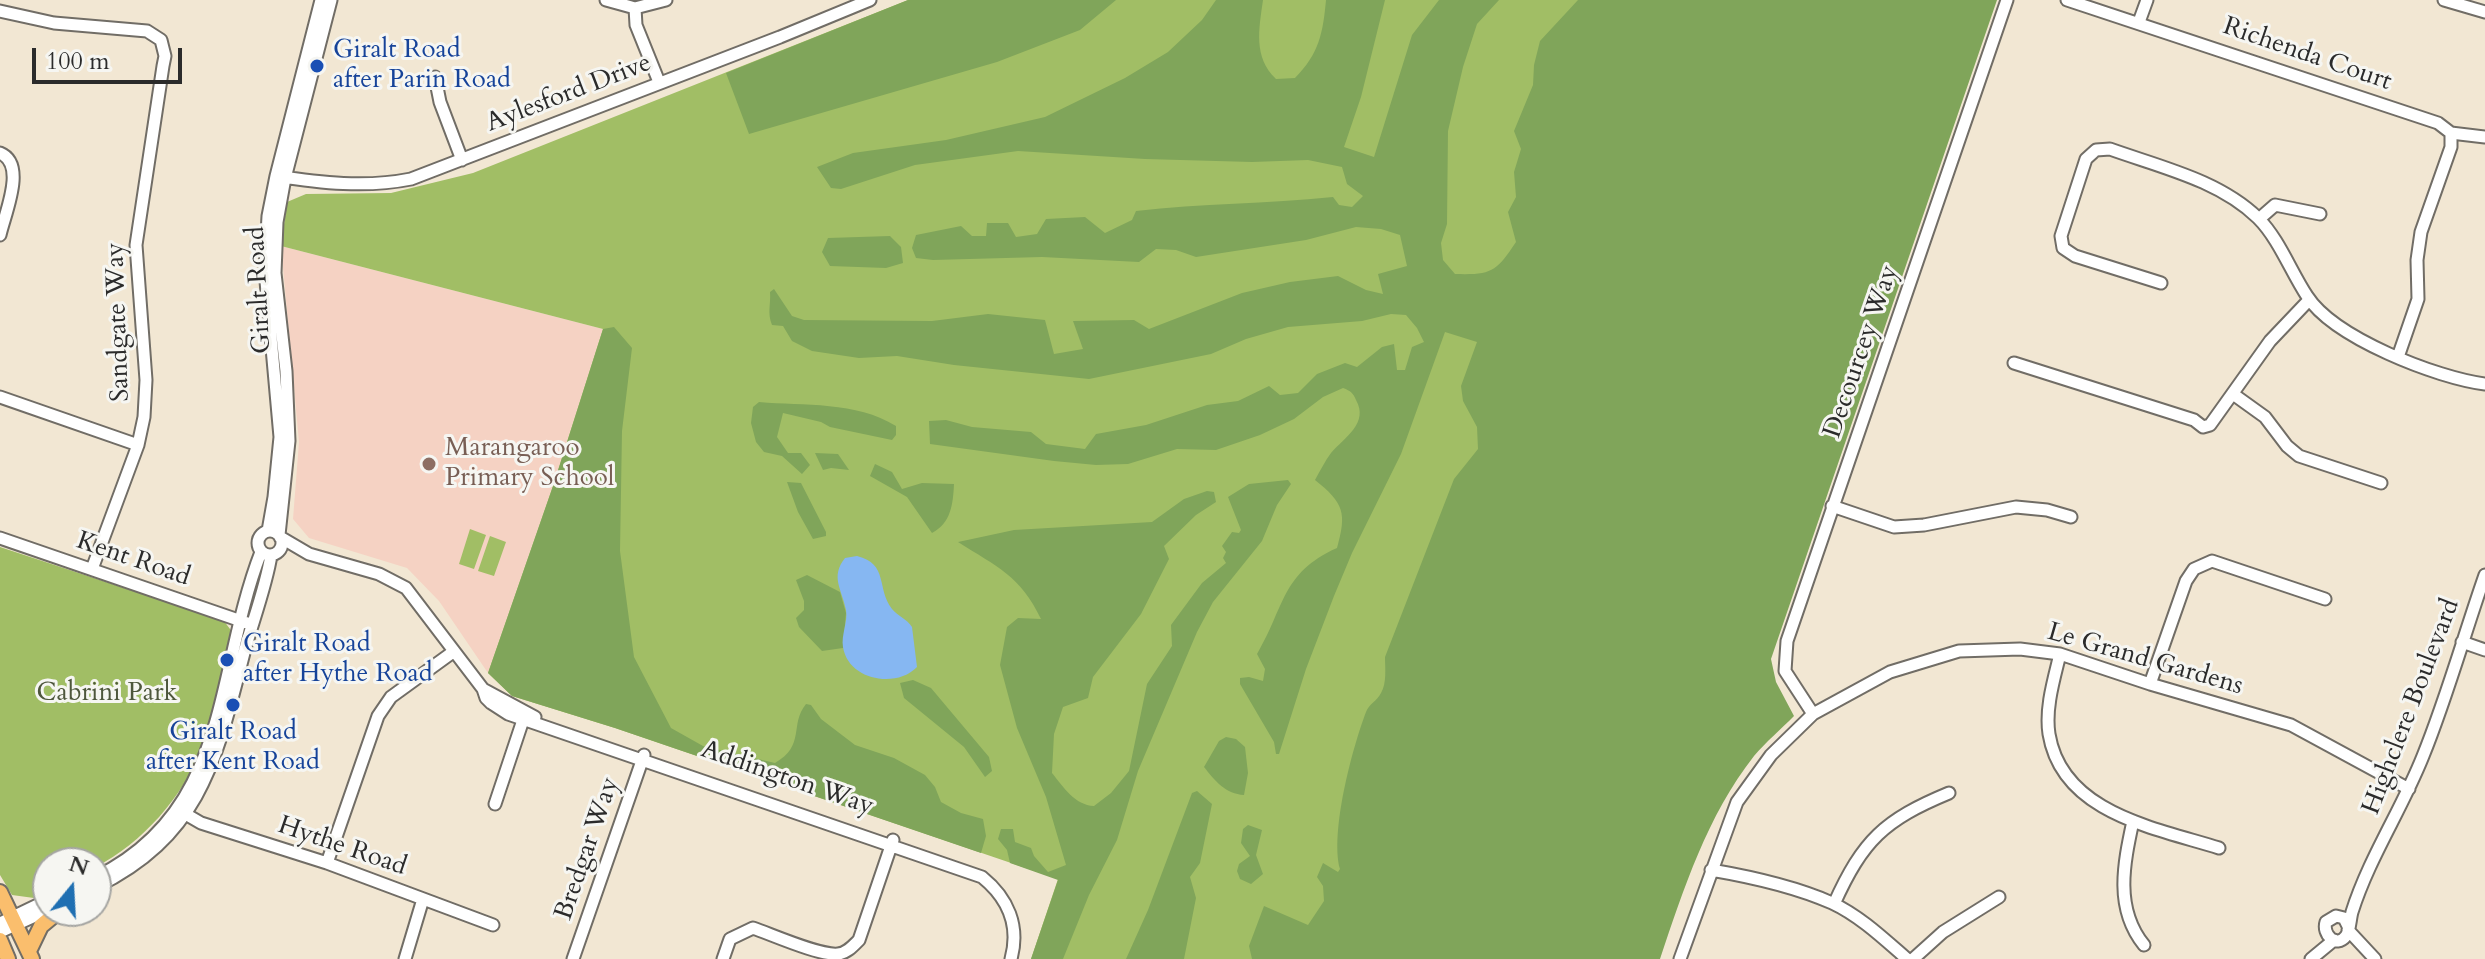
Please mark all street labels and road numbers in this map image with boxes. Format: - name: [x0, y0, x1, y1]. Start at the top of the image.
- street label: Richenda Court: [2219, 12, 2395, 98]
- street label: Aylesford Drive: [482, 48, 656, 140]
- street label: Giralt Road: [241, 225, 279, 355]
- street label: Sandgate Way: [101, 242, 137, 402]
- street label: Decourcey Way: [1818, 262, 1906, 442]
- street label: Kent Road: [72, 526, 194, 594]
- street label: Highclere Boulevard: [2356, 595, 2468, 819]
- street label: Le Grand Gardens: [2044, 617, 2246, 703]
- street label: Addington Way: [697, 735, 877, 823]
- street label: Bredgar Way: [549, 774, 627, 924]
- street label: Hythe Road: [274, 810, 410, 884]

